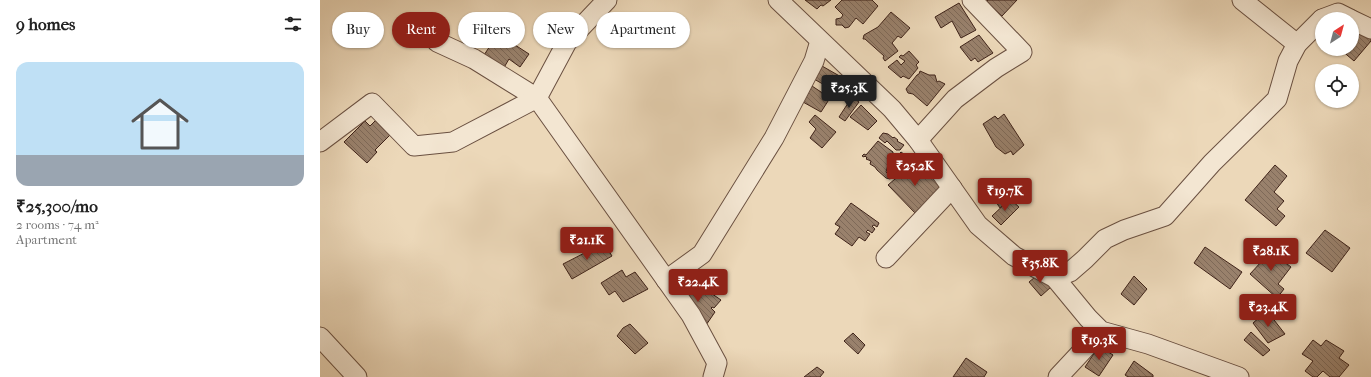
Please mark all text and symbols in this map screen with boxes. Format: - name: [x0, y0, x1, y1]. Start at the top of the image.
- chip: Buy: [332, 12, 384, 48]
- chip: Rent: [392, 12, 450, 48]
- chip: Filters: [458, 12, 525, 48]
- chip: New: [533, 12, 588, 48]
- chip: Apartment: [596, 12, 690, 48]
- north arrow: [1315, 12, 1359, 56]
- map controls: [1315, 12, 1359, 108]
- icon: filters: [282, 13, 304, 35]
- text: 9 homes: [16, 14, 75, 34]
- button: locate: [1315, 64, 1359, 108]
- pin: ₹25.3K: [816, 75, 882, 109]
- text: ₹25.3K: [830, 80, 868, 95]
- icon: home: [124, 88, 196, 160]
- pin: ₹25.2K: [882, 153, 948, 187]
- text: ₹25.2K: [896, 158, 934, 173]
- pin: ₹19.7K: [972, 178, 1038, 212]
- text: ₹19.7K: [987, 183, 1023, 198]
- text: ₹25,300/mo: [16, 196, 98, 216]
- text: 2 rooms · 74 m²: [16, 217, 99, 232]
- pin: ₹21.1K: [554, 227, 620, 261]
- text: Apartment: [16, 232, 77, 247]
- text: ₹21.1K: [569, 232, 605, 247]
- pin: ₹28.1K: [1238, 238, 1304, 272]
- text: ₹28.1K: [1252, 243, 1290, 258]
- pin: ₹35.8K: [1007, 250, 1073, 284]
- text: ₹35.8K: [1022, 255, 1058, 270]
- pin: ₹22.4K: [665, 269, 731, 303]
- text: ₹22.4K: [678, 274, 718, 289]
- pin: ₹23.4K: [1235, 294, 1301, 328]
- text: ₹23.4K: [1248, 299, 1288, 314]
- pin: ₹19.3K: [1066, 327, 1132, 361]
- text: ₹19.3K: [1081, 332, 1117, 347]

